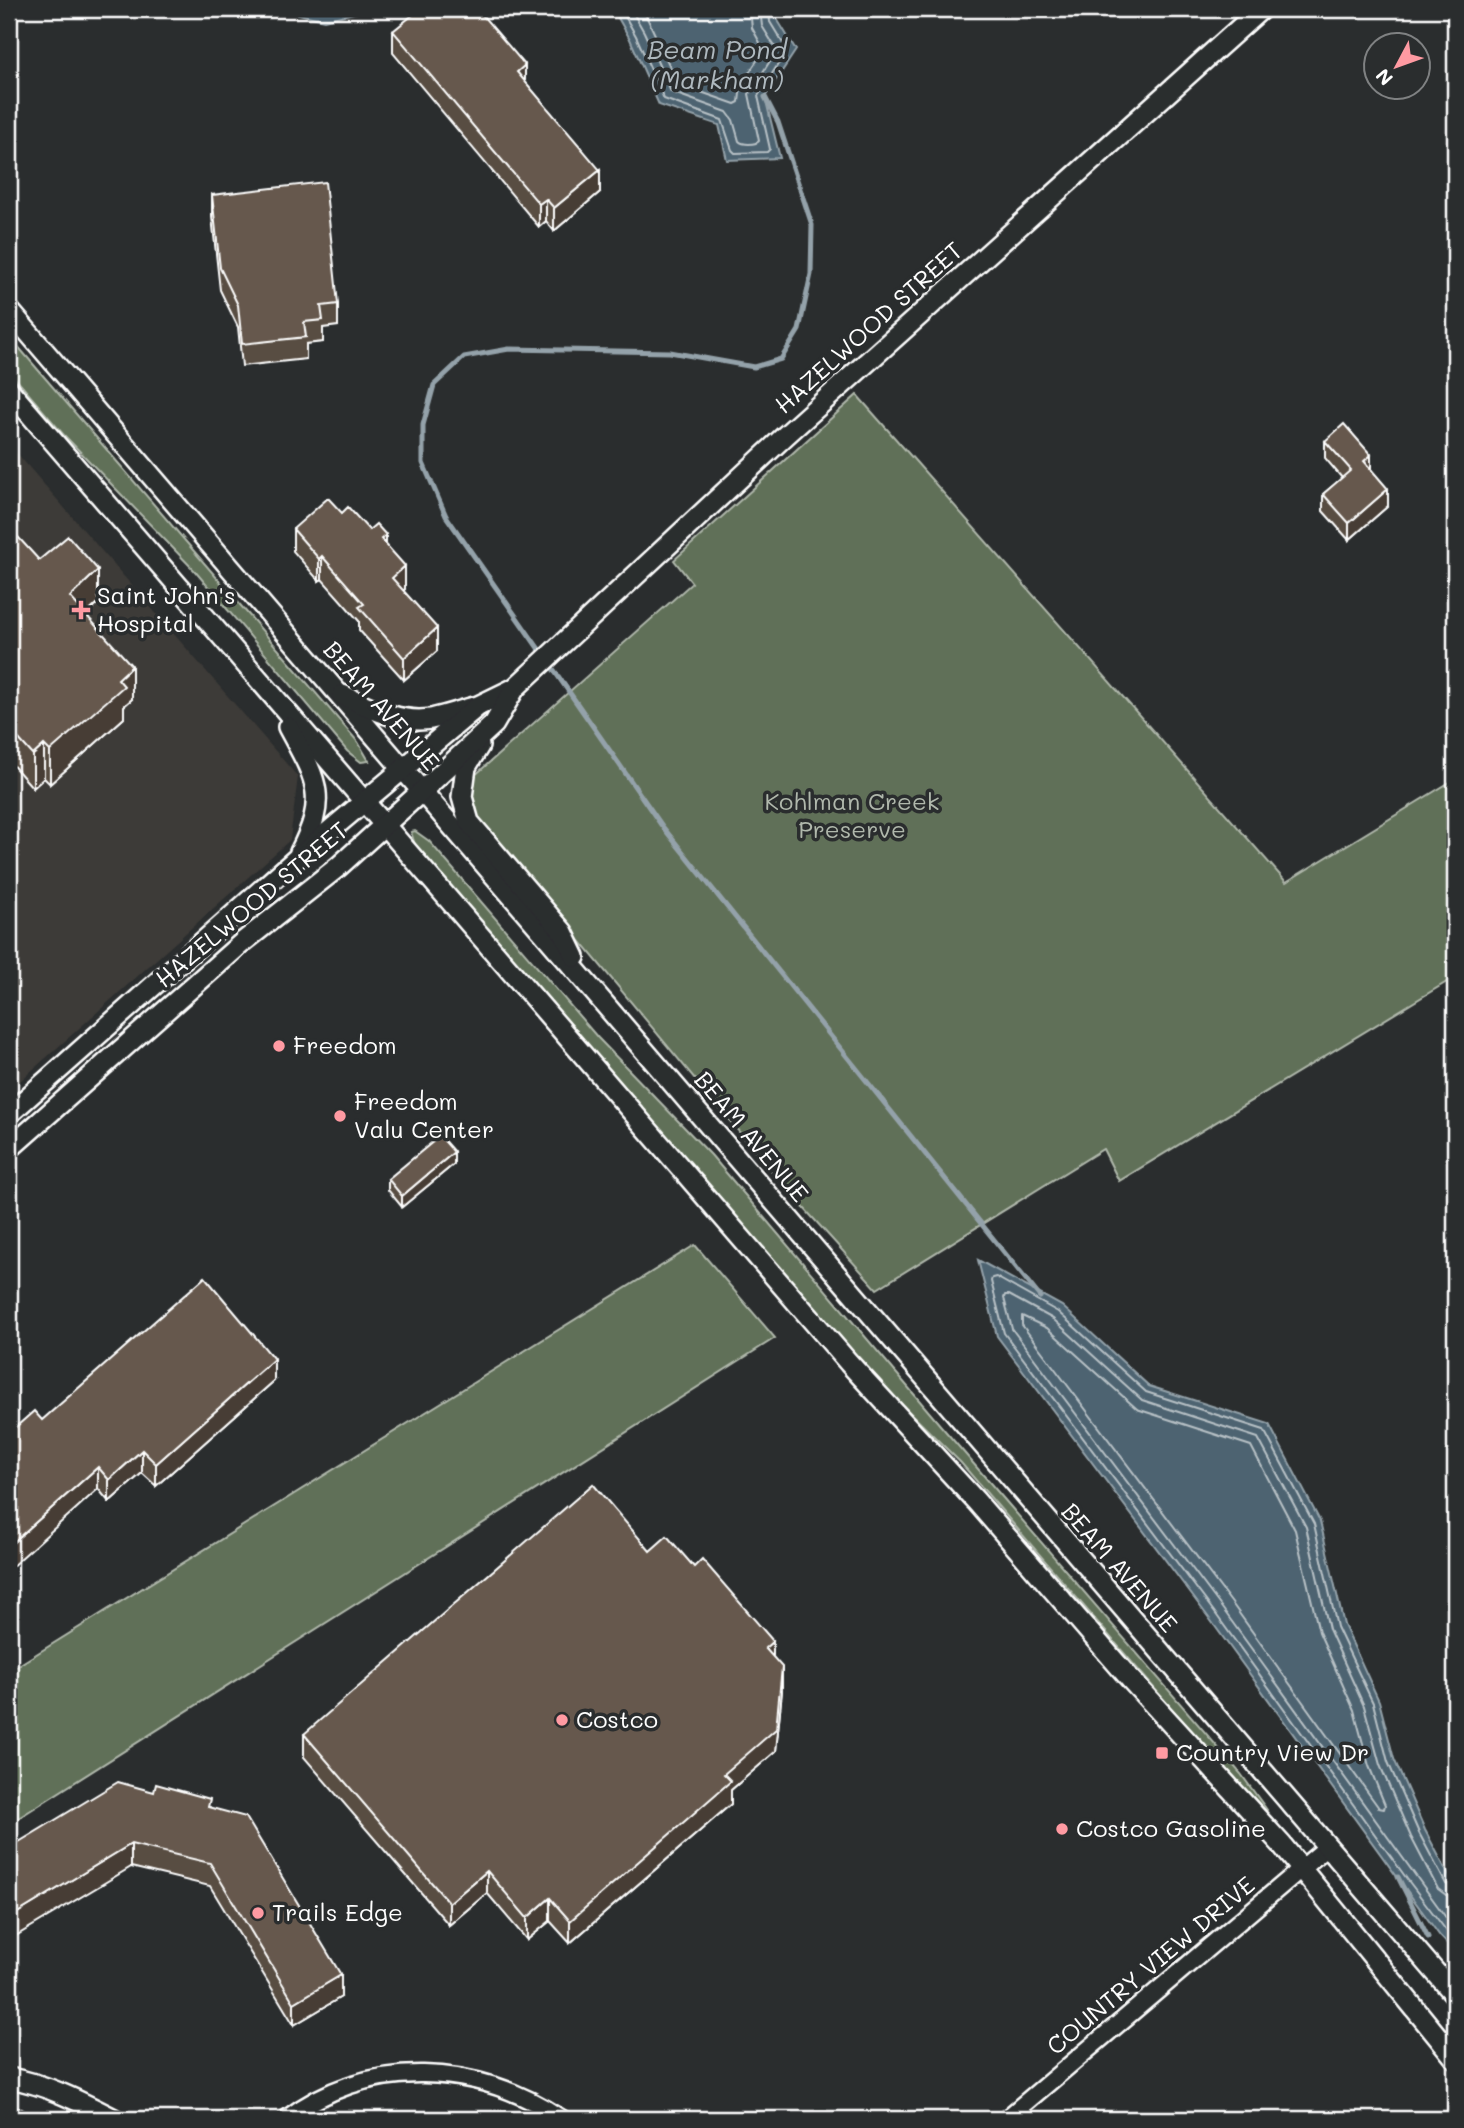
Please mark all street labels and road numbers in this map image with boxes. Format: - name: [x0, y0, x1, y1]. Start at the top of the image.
- street label: HAZELWOOD STREET: [767, 234, 969, 420]
- street label: BEAM AVENUE: [317, 634, 447, 776]
- street label: HAZELWOOD STREET: [148, 814, 354, 994]
- street label: BEAM AVENUE: [688, 1064, 816, 1208]
- street label: BEAM AVENUE: [1055, 1496, 1185, 1638]
- street label: COUNTRY VIEW DRIVE: [1040, 1869, 1260, 2061]

